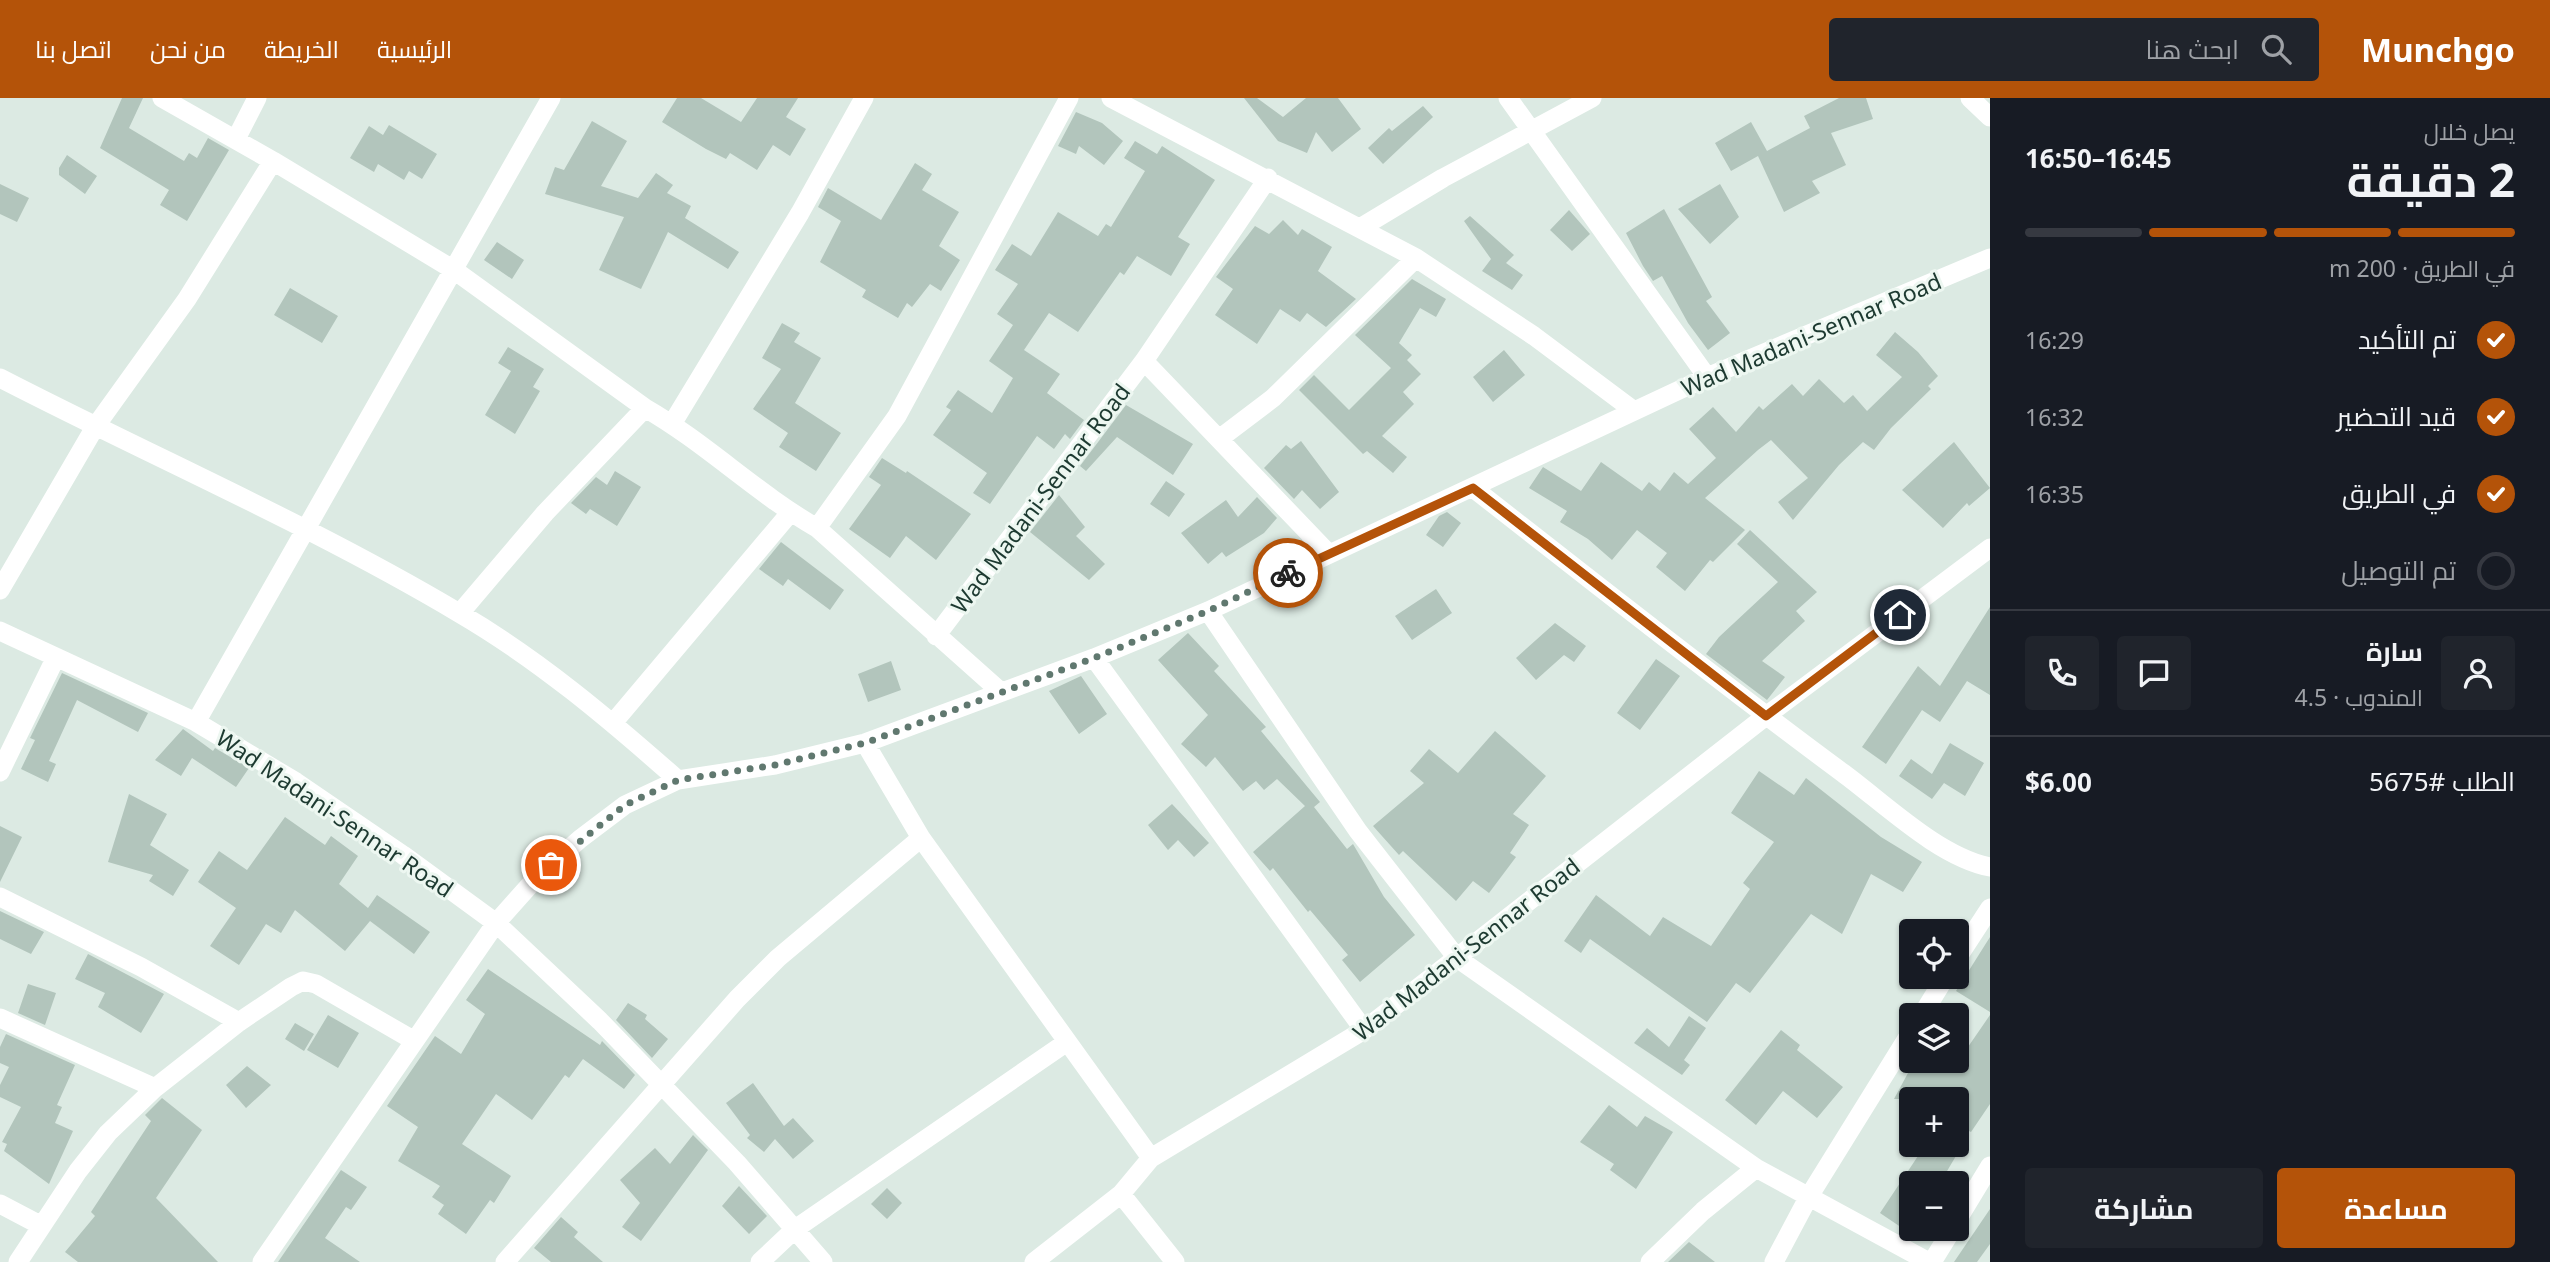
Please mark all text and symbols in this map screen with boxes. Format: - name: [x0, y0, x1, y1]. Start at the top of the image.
- search box: [1829, 18, 2319, 81]
- text: Munchgo: [2361, 27, 2515, 72]
- icon: search: [2257, 30, 2295, 68]
- text: ابحث هنا: [2145, 31, 2239, 67]
- text: اتصل بنا: [35, 32, 112, 65]
- text: من نحن: [150, 32, 226, 65]
- text: الخريطة: [264, 32, 339, 65]
- text: الرئيسية: [377, 32, 452, 65]
- text: يصل خلال: [2424, 115, 2515, 147]
- text: 16:45–16:50: [2025, 140, 2172, 176]
- text: 2 دقيقة: [2347, 148, 2515, 210]
- text: في الطريق · 200 m: [2329, 252, 2515, 284]
- street label: Wad Madani-Sennar Road: [1676, 265, 1946, 403]
- text: تم التأكيد: [2358, 321, 2456, 357]
- icon: check: [2477, 321, 2515, 359]
- text: 16:29: [2025, 324, 2084, 356]
- street label: Wad Madani-Sennar Road: [943, 377, 1137, 619]
- text: قيد التحضير: [2337, 398, 2456, 434]
- icon: check: [2477, 398, 2515, 436]
- text: 16:32: [2025, 401, 2084, 433]
- text: في الطريق: [2342, 475, 2456, 511]
- icon: check: [2477, 475, 2515, 513]
- text: 16:35: [2025, 478, 2084, 510]
- courier: [1253, 538, 1323, 608]
- text: تم التوصيل: [2341, 552, 2456, 588]
- icon: bike: [1269, 554, 1307, 592]
- pin: [1870, 585, 1930, 645]
- icon: home: [1881, 596, 1919, 634]
- text: سارة: [2366, 633, 2423, 669]
- button: phone: [2025, 636, 2099, 710]
- button: chat: [2117, 636, 2191, 710]
- button: person: [2441, 636, 2515, 710]
- text: المندوب · 4.5: [2295, 681, 2423, 713]
- street label: Wad Madani-Sennar Road: [210, 721, 460, 905]
- text: الطلب #5675: [2369, 763, 2515, 799]
- text: $6.00: [2025, 764, 2092, 800]
- pin: [521, 835, 581, 895]
- icon: bag: [532, 846, 570, 884]
- street label: Wad Madani-Sennar Road: [1346, 850, 1586, 1048]
- map controls: [1899, 919, 1969, 1241]
- button: locate: [1899, 919, 1969, 989]
- button: layers: [1899, 1003, 1969, 1073]
- button: +: [1899, 1087, 1969, 1157]
- button: مشاركة: [2025, 1168, 2263, 1248]
- button: مساعدة: [2277, 1168, 2515, 1248]
- button: −: [1899, 1171, 1969, 1241]

